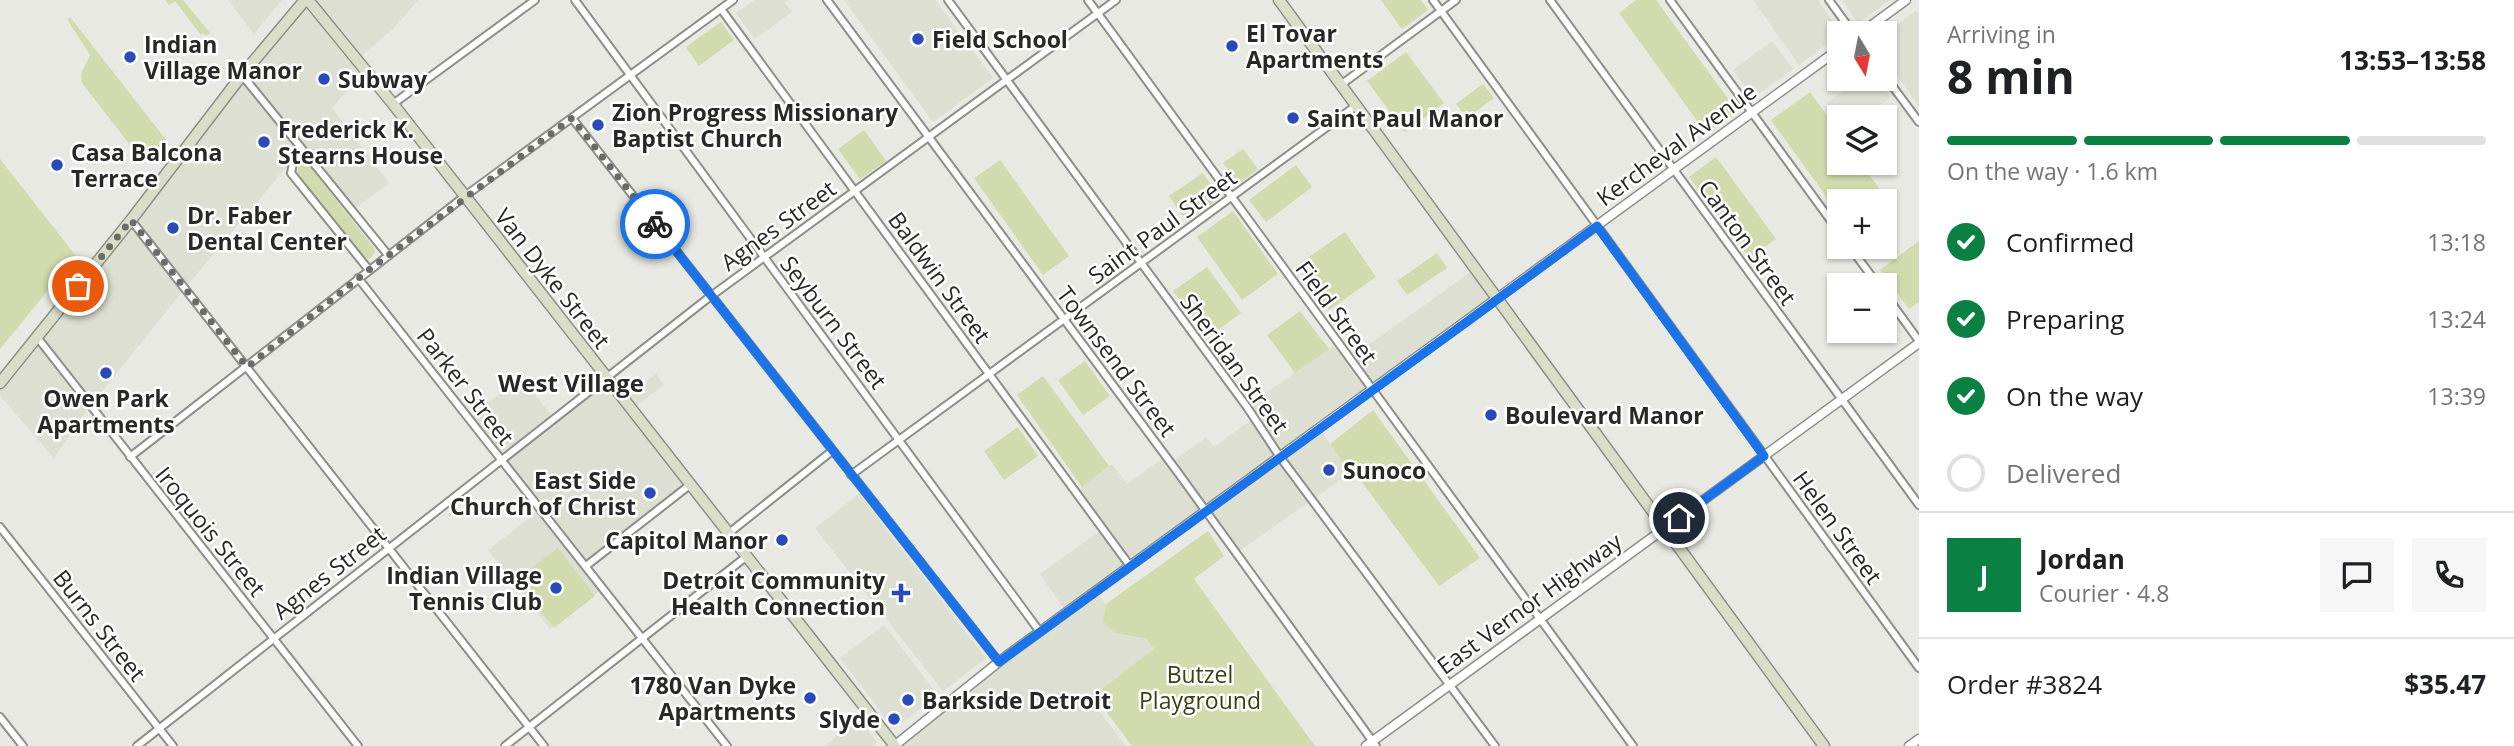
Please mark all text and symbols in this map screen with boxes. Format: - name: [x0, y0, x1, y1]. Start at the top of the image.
- place label: El Tovar Apartments: [1246, 17, 1383, 75]
- text: Arriving in: [1947, 18, 2056, 50]
- north arrow: [1827, 21, 1897, 91]
- map controls: [1827, 21, 1897, 343]
- place label: Field School: [932, 23, 1068, 55]
- place label: Indian Village Manor: [144, 28, 302, 86]
- marker: Field School: [910, 31, 926, 47]
- marker: El Tovar Apartments: [1224, 38, 1240, 54]
- text: 13:53–13:58: [2339, 42, 2486, 78]
- text: 8 min: [1947, 45, 2075, 107]
- marker: Indian Village Manor: [122, 49, 138, 65]
- place label: Subway: [338, 63, 428, 95]
- marker: Subway: [316, 71, 332, 87]
- street label: Kercheval Avenue: [1590, 75, 1762, 213]
- place label: Zion Progress Missionary Baptist Church: [612, 96, 899, 154]
- place label: Saint Paul Manor: [1307, 102, 1503, 134]
- button: layers: [1827, 105, 1897, 175]
- marker: Saint Paul Manor: [1285, 110, 1301, 126]
- place label: Frederick K. Stearns House: [278, 113, 443, 171]
- marker: Zion Progress Missionary Baptist Church: [590, 117, 606, 133]
- marker: Frederick K. Stearns House: [256, 134, 272, 150]
- place label: Casa Balcona Terrace: [71, 136, 222, 194]
- text: On the way · 1.6 km: [1947, 155, 2158, 187]
- marker: Casa Balcona Terrace: [49, 157, 65, 173]
- street label: Saint Paul Street: [1081, 161, 1243, 291]
- street label: Agnes Street: [714, 172, 842, 278]
- street label: Canton Street: [1692, 173, 1804, 311]
- courier: [620, 189, 690, 259]
- button: +: [1827, 189, 1897, 259]
- place label: Dr. Faber Dental Center: [187, 199, 347, 257]
- street label: Van Dyke Street: [488, 201, 618, 355]
- icon: bike: [636, 205, 674, 243]
- street label: Baldwin Street: [881, 205, 999, 349]
- marker: Dr. Faber Dental Center: [165, 220, 181, 236]
- icon: check: [1947, 223, 1985, 261]
- text: Confirmed: [2006, 224, 2134, 260]
- text: 13:18: [2427, 226, 2486, 258]
- street label: Seyburn Street: [773, 249, 895, 395]
- street label: Field Street: [1289, 254, 1385, 370]
- pin: [48, 256, 108, 316]
- icon: bag: [59, 267, 97, 305]
- button: −: [1827, 273, 1897, 343]
- street label: Townsend Street: [1050, 279, 1184, 443]
- street label: Sheridan Street: [1173, 286, 1297, 440]
- icon: check: [1947, 300, 1985, 338]
- text: Preparing: [2006, 301, 2124, 337]
- text: 13:24: [2427, 303, 2486, 335]
- street label: Parker Street: [410, 321, 522, 451]
- marker: Owen Park Apartments: [98, 365, 114, 381]
- district label: West Village: [498, 366, 644, 399]
- icon: check: [1947, 377, 1985, 415]
- text: On the way: [2006, 378, 2143, 414]
- text: 13:39: [2427, 380, 2486, 412]
- place label: Owen Park Apartments: [37, 382, 175, 440]
- place label: Boulevard Manor: [1505, 399, 1704, 431]
- marker: Boulevard Manor: [1483, 407, 1499, 423]
- place label: Sunoco: [1343, 454, 1426, 486]
- text: Delivered: [2006, 455, 2121, 491]
- street label: Iroquois Street: [149, 459, 273, 603]
- marker: Sunoco: [1321, 462, 1337, 478]
- place label: East Side Church of Christ: [450, 464, 636, 522]
- street label: Helen Street: [1786, 464, 1890, 590]
- marker: East Side Church of Christ: [642, 485, 658, 501]
- pin: [1649, 488, 1709, 548]
- icon: home: [1660, 499, 1698, 537]
- street label: Agnes Street: [266, 518, 392, 626]
- place label: Capitol Manor: [605, 524, 768, 556]
- street label: East Vernor Highway: [1430, 525, 1628, 681]
- marker: Capitol Manor: [774, 532, 790, 548]
- button: chat: [2320, 538, 2394, 612]
- button: phone: [2412, 538, 2486, 612]
- text: Jordan: [2039, 541, 2125, 577]
- text: J: [1980, 557, 1988, 593]
- place label: Indian Village Tennis Club: [386, 559, 542, 617]
- street label: Burns Street: [46, 562, 154, 688]
- place label: Detroit Community Health Connection: [662, 564, 886, 622]
- text: Courier · 4.8: [2039, 577, 2169, 609]
- marker: Indian Village Tennis Club: [548, 580, 564, 596]
- marker: Detroit Community Health Connection: [891, 583, 911, 603]
- park label: Butzel Playground: [1139, 658, 1261, 716]
- text: Order #3824: [1947, 666, 2102, 702]
- text: $35.47: [2404, 666, 2486, 702]
- place label: 1780 Van Dyke Apartments: [630, 669, 796, 727]
- place label: Barkside Detroit: [922, 684, 1111, 716]
- marker: 1780 Van Dyke Apartments: [802, 690, 818, 706]
- marker: Barkside Detroit: [900, 692, 916, 708]
- place label: Slyde: [819, 703, 880, 735]
- marker: Slyde: [886, 711, 902, 727]

